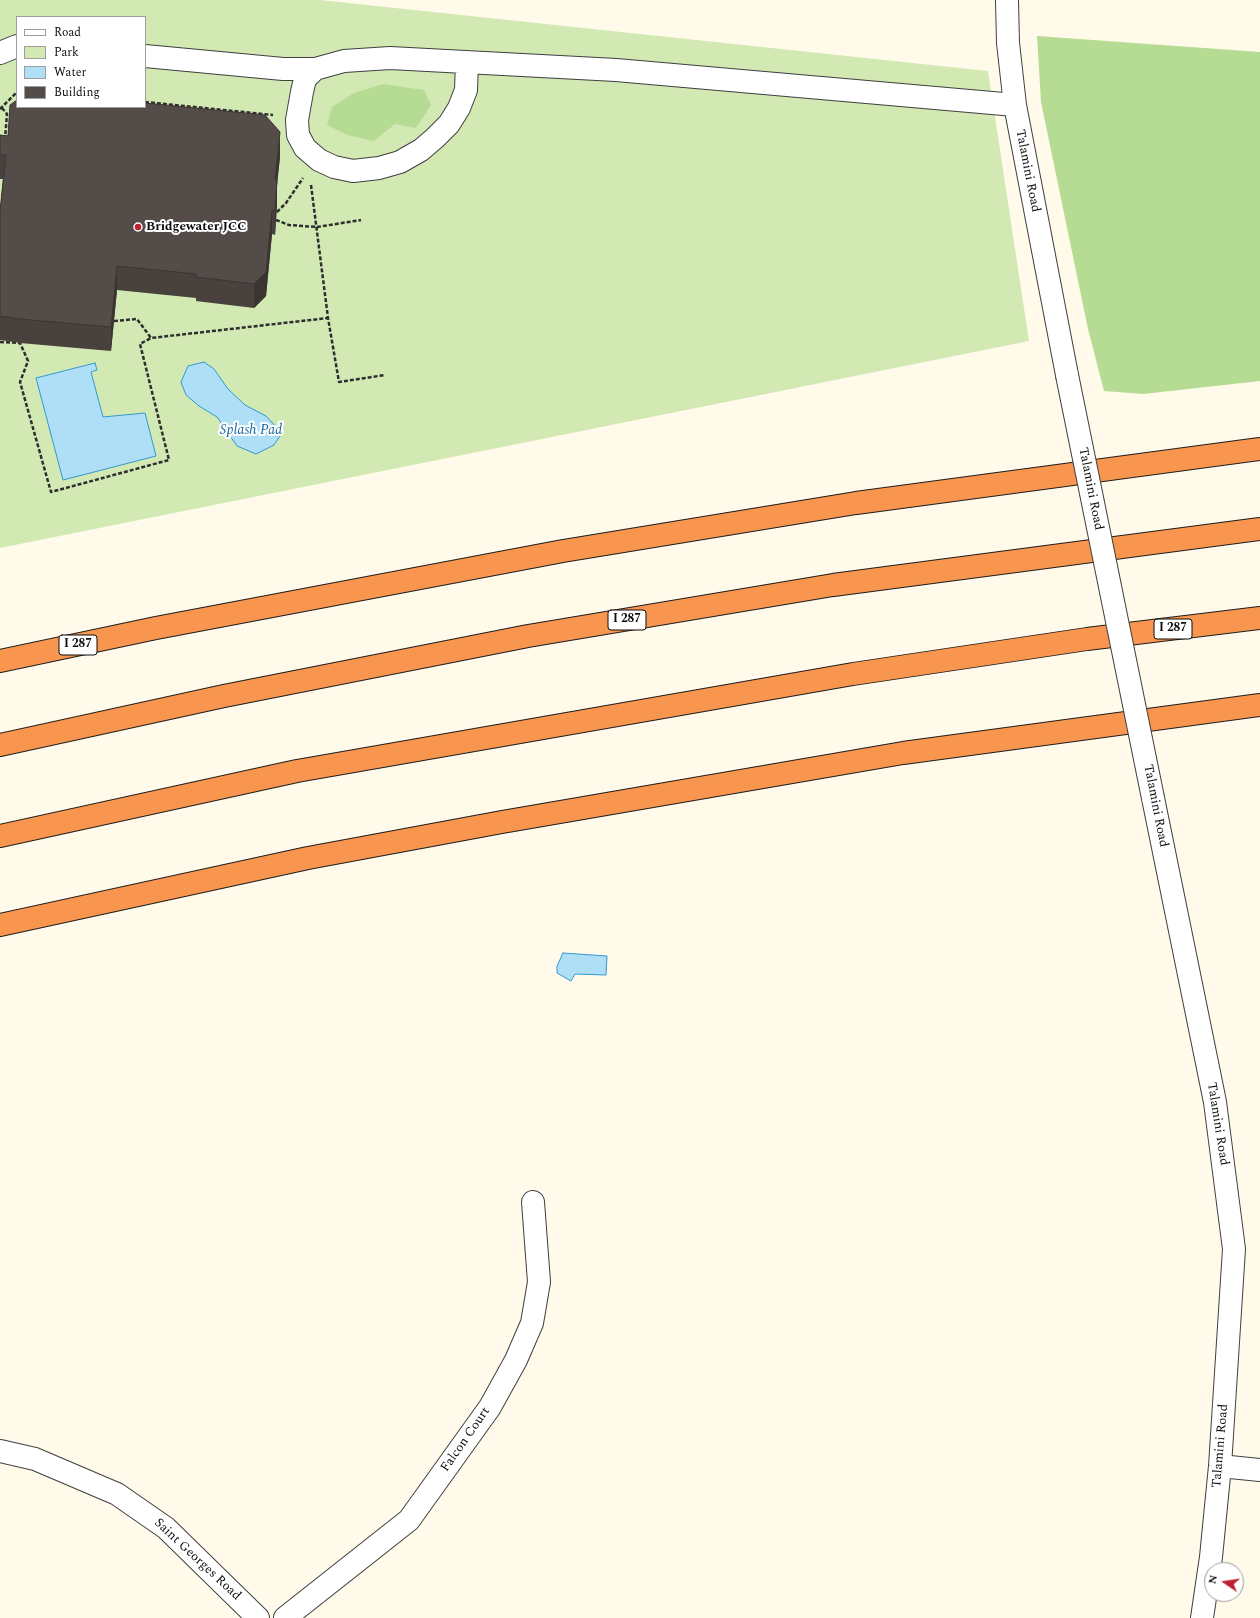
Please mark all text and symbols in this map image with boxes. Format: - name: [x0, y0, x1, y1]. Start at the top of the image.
- legend: [16, 16, 146, 108]
- text: Road: [54, 23, 81, 42]
- text: Park: [54, 43, 79, 62]
- text: Water: [54, 63, 86, 82]
- text: Building: [54, 83, 100, 102]
- street label: Talamini Road: [1011, 128, 1043, 214]
- place label: Bridgewater JCC: [146, 219, 247, 235]
- marker: Bridgewater JCC: [133, 222, 143, 232]
- water label: Splash Pad: [220, 423, 282, 439]
- street label: Talamini Road: [1074, 446, 1106, 532]
- road number: I 287: [608, 610, 646, 630]
- road number: I 287: [1154, 619, 1192, 639]
- road number: I 287: [59, 635, 97, 655]
- street label: Talamini Road: [1139, 763, 1171, 849]
- street label: Talamini Road: [1203, 1081, 1231, 1167]
- street label: Talamini Road: [1210, 1403, 1232, 1489]
- street label: Falcon Court: [438, 1405, 494, 1475]
- street label: Saint Georges Road: [150, 1516, 244, 1604]
- north arrow: [1204, 1562, 1244, 1602]
- text: N: [1204, 1573, 1222, 1586]

